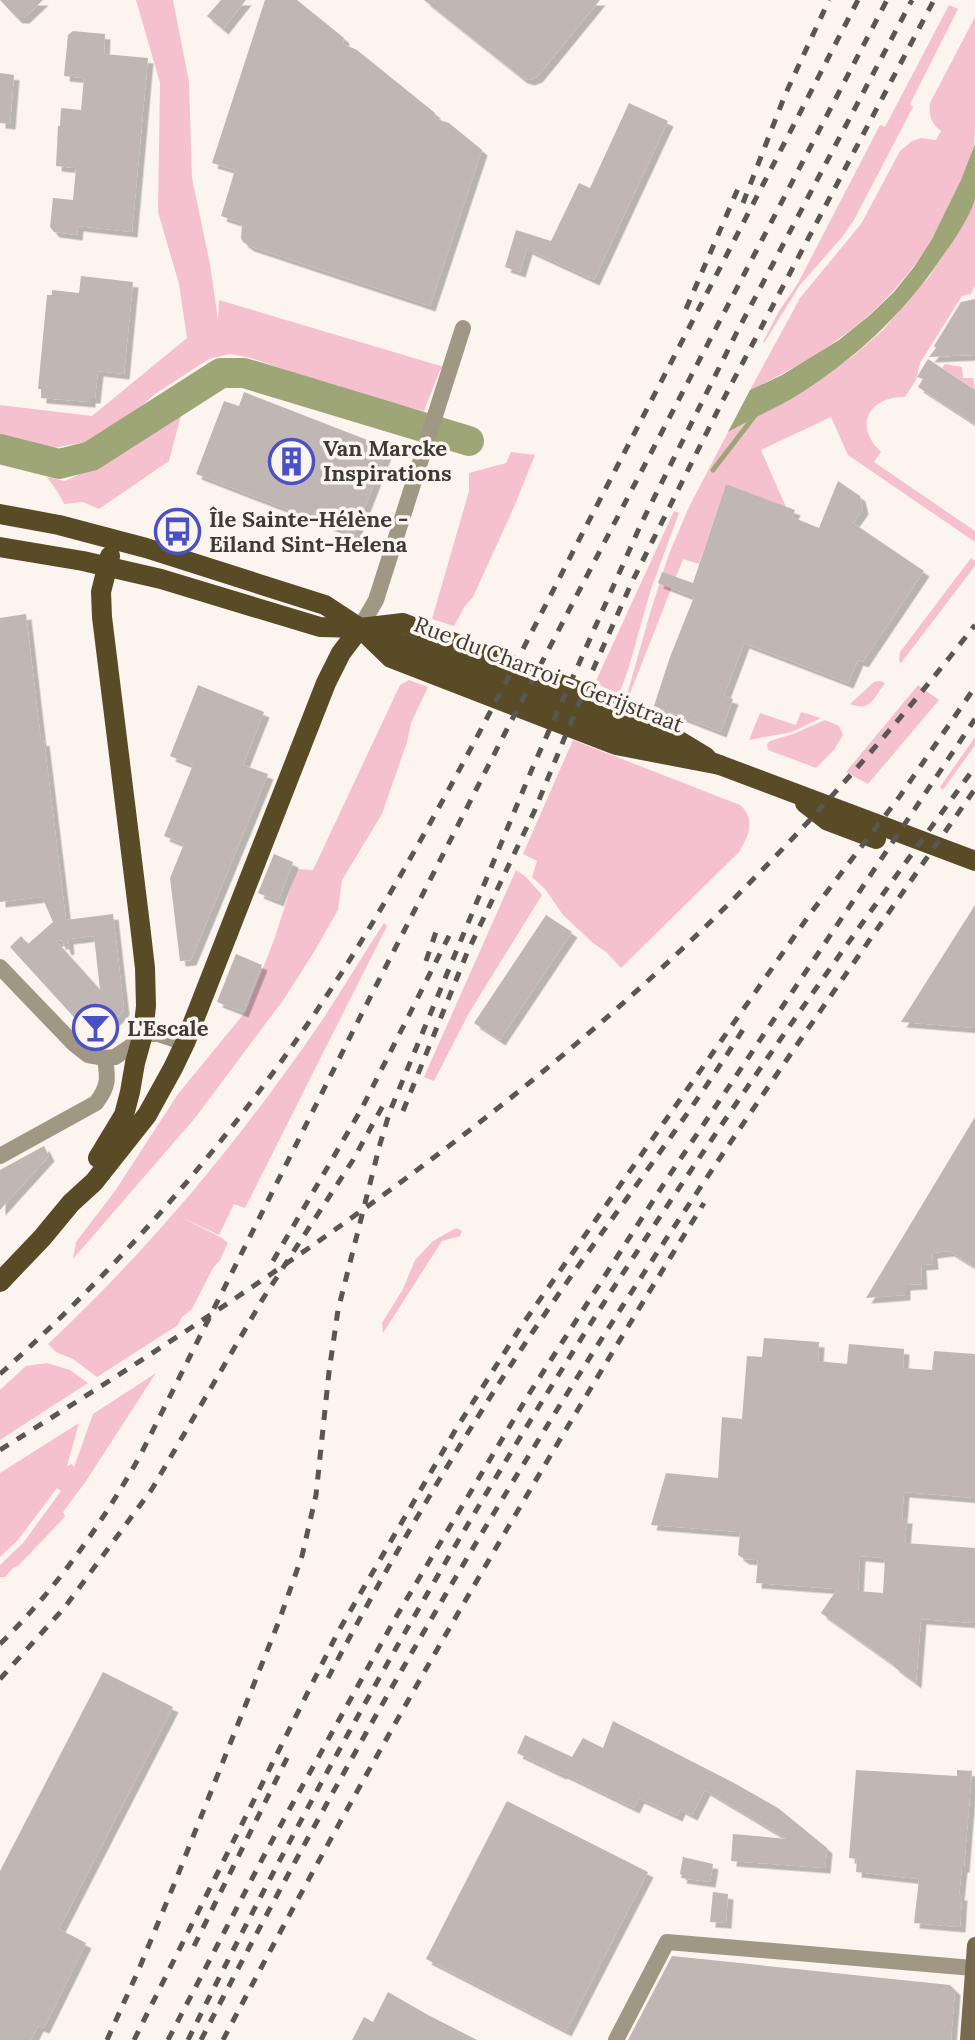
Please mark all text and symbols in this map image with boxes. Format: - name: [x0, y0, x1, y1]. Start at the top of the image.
- place label: Van Marcke Inspirations: [323, 434, 452, 487]
- building icon: Van Marcke Inspirations: [268, 437, 316, 485]
- place label: Île Sainte-Hélène - Eiland Sint-Helena: [209, 505, 408, 558]
- bus stop icon: Île Sainte-Hélène - Eiland Sint-Helena: [154, 508, 202, 556]
- street label: Rue du Charroi - Gerijstraat: [410, 610, 688, 739]
- bar icon: L'Escale: [72, 1004, 120, 1052]
- place label: L'Escale: [127, 1014, 209, 1042]

